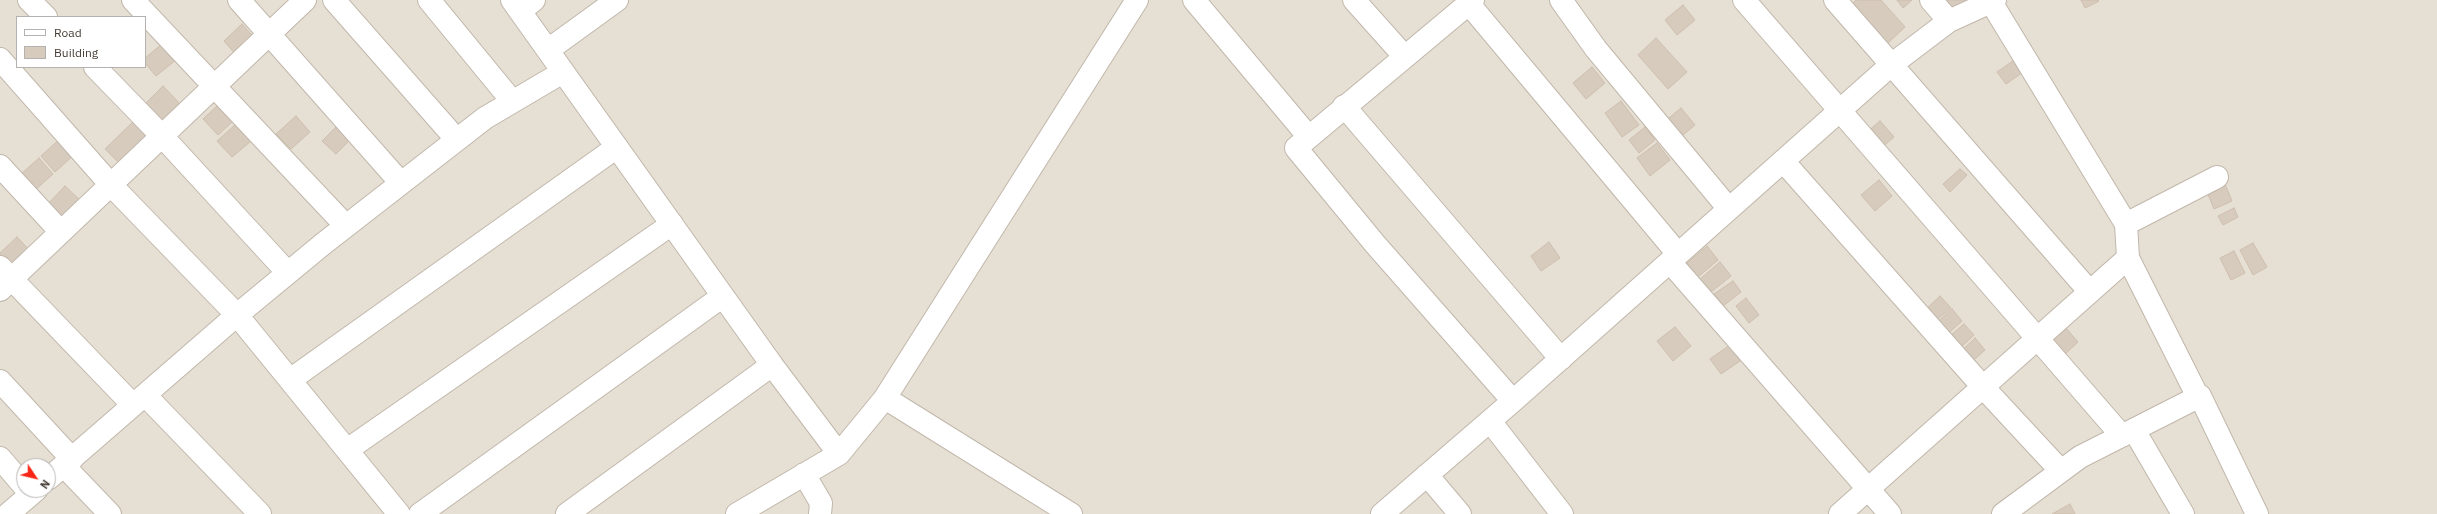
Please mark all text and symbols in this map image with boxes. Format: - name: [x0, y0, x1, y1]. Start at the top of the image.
- legend: [16, 16, 146, 68]
- text: Road: [54, 25, 82, 40]
- text: Building: [54, 45, 98, 60]
- north arrow: [16, 458, 56, 498]
- text: N: [37, 477, 53, 492]

